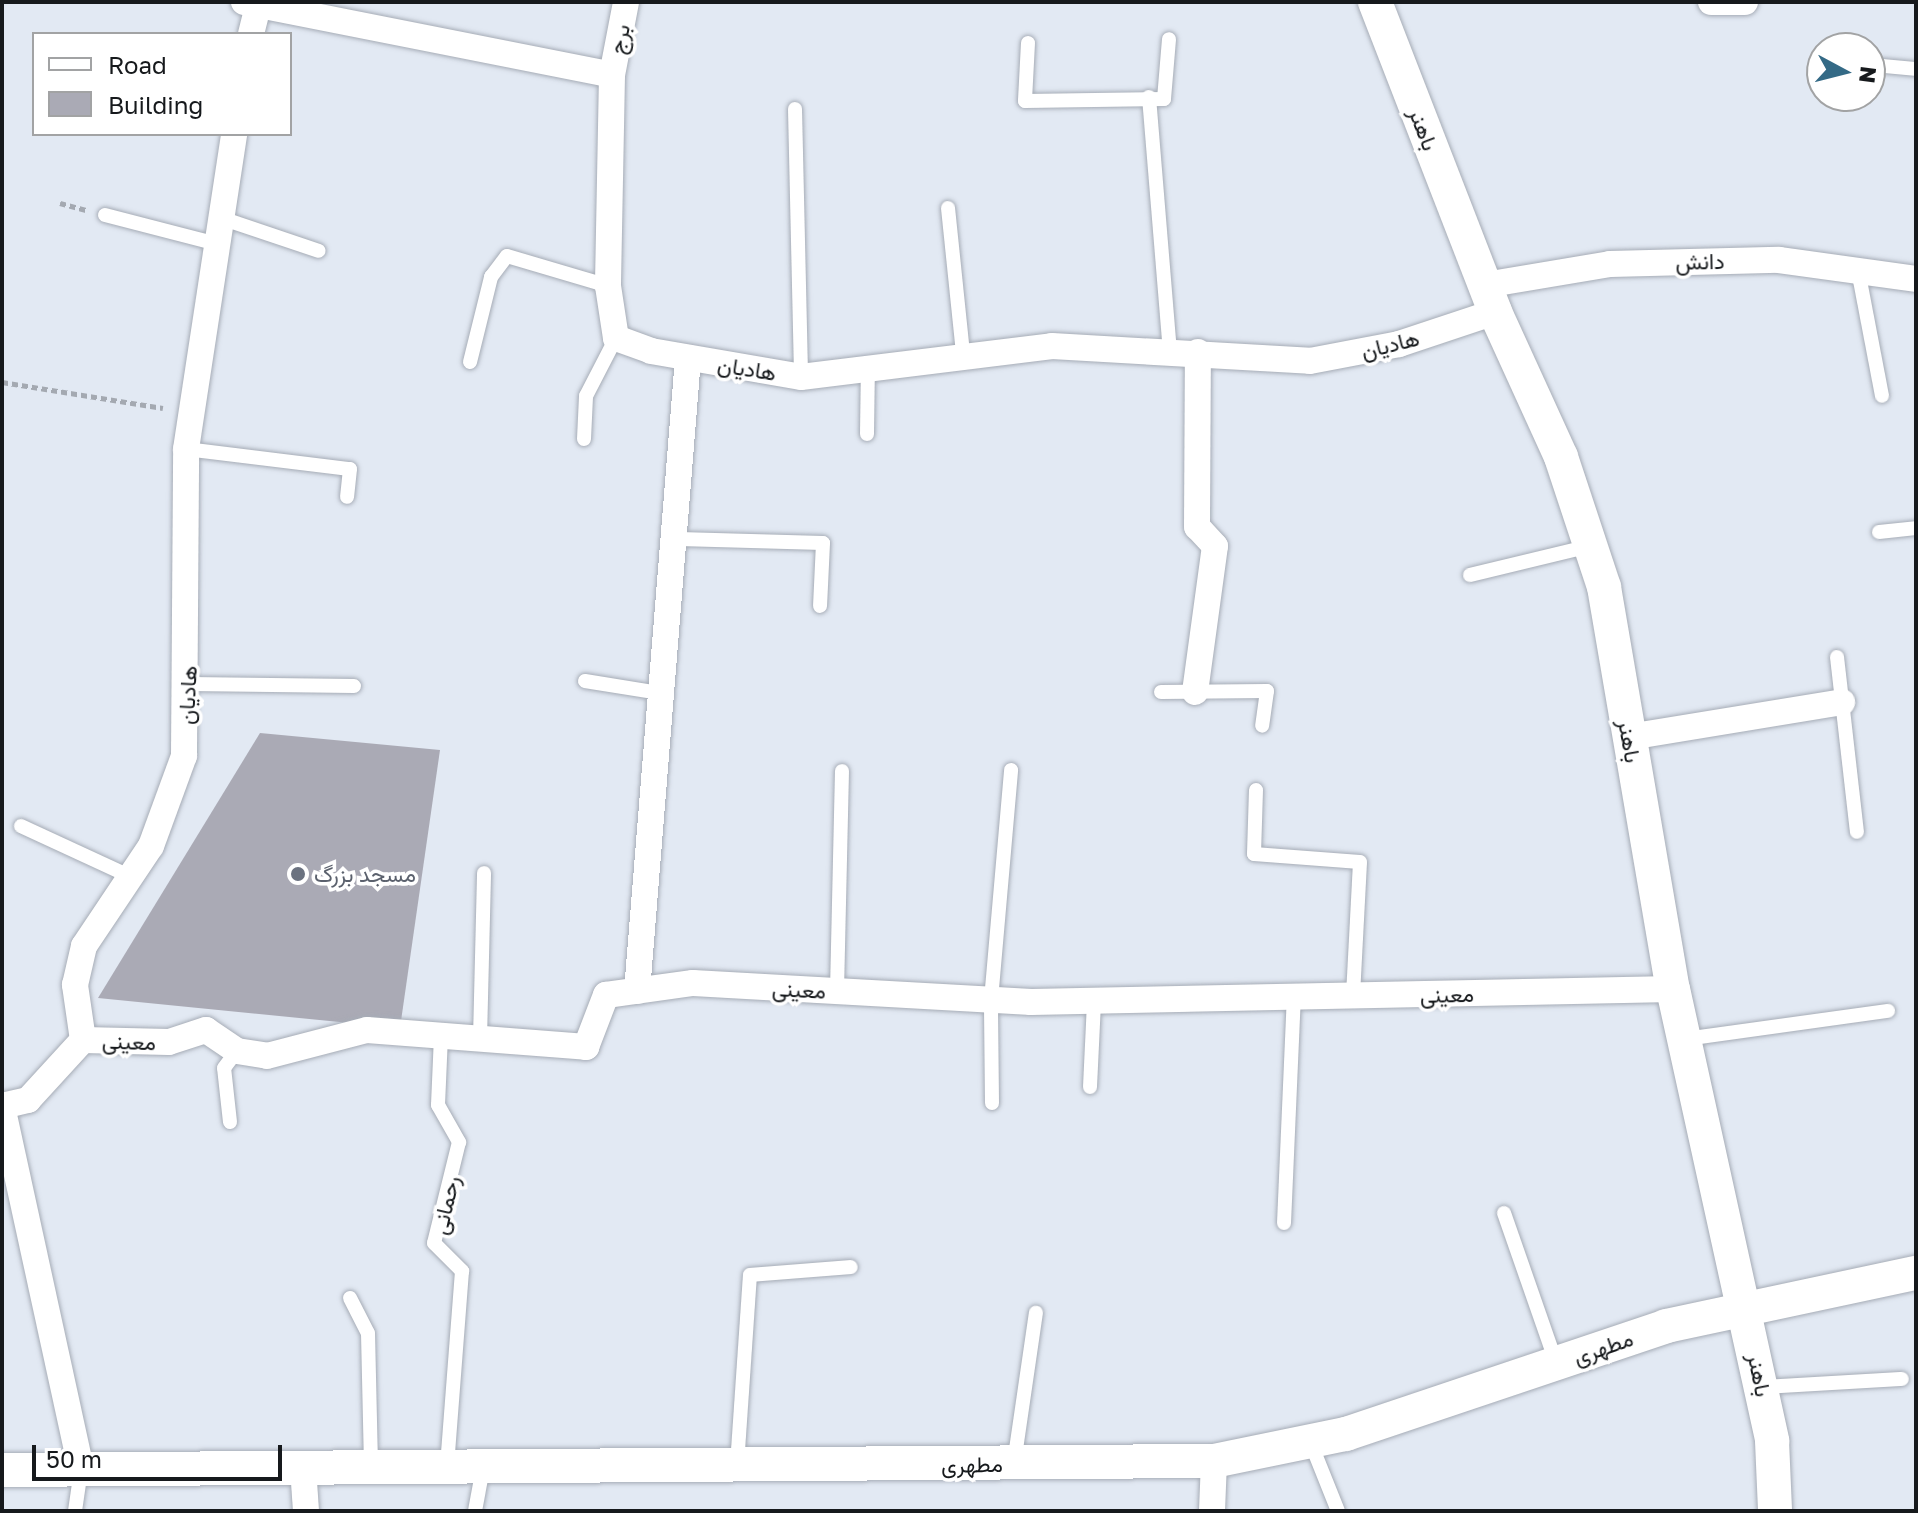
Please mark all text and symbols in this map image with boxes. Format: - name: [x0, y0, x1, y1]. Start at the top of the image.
- street label: برج: [603, 22, 635, 56]
- legend: [32, 32, 292, 136]
- north arrow: [1806, 32, 1886, 112]
- text: Road: [108, 50, 167, 79]
- text: N: [1854, 65, 1883, 85]
- text: Building: [108, 90, 203, 119]
- street label: باهنر: [1404, 104, 1444, 154]
- street label: دانش: [1675, 247, 1725, 275]
- street label: هادیان: [1358, 324, 1422, 364]
- street label: هادیان: [716, 350, 778, 386]
- street label: هادیان: [172, 665, 202, 725]
- street label: باهنر: [1613, 717, 1647, 765]
- place label: مسجد بزرگ: [314, 861, 416, 887]
- marker: مسجد بزرگ: [289, 865, 307, 883]
- street label: معینی: [771, 974, 827, 1004]
- street label: معینی: [1420, 980, 1474, 1008]
- street label: معینی: [102, 1027, 156, 1055]
- street label: رحمانی: [425, 1173, 465, 1237]
- street label: مطهری: [1570, 1324, 1636, 1370]
- street label: باهنر: [1743, 1351, 1777, 1399]
- scale bar: [36, 1429, 286, 1479]
- text: 50 m: [46, 1444, 102, 1473]
- street label: مطهری: [941, 1450, 1003, 1478]

